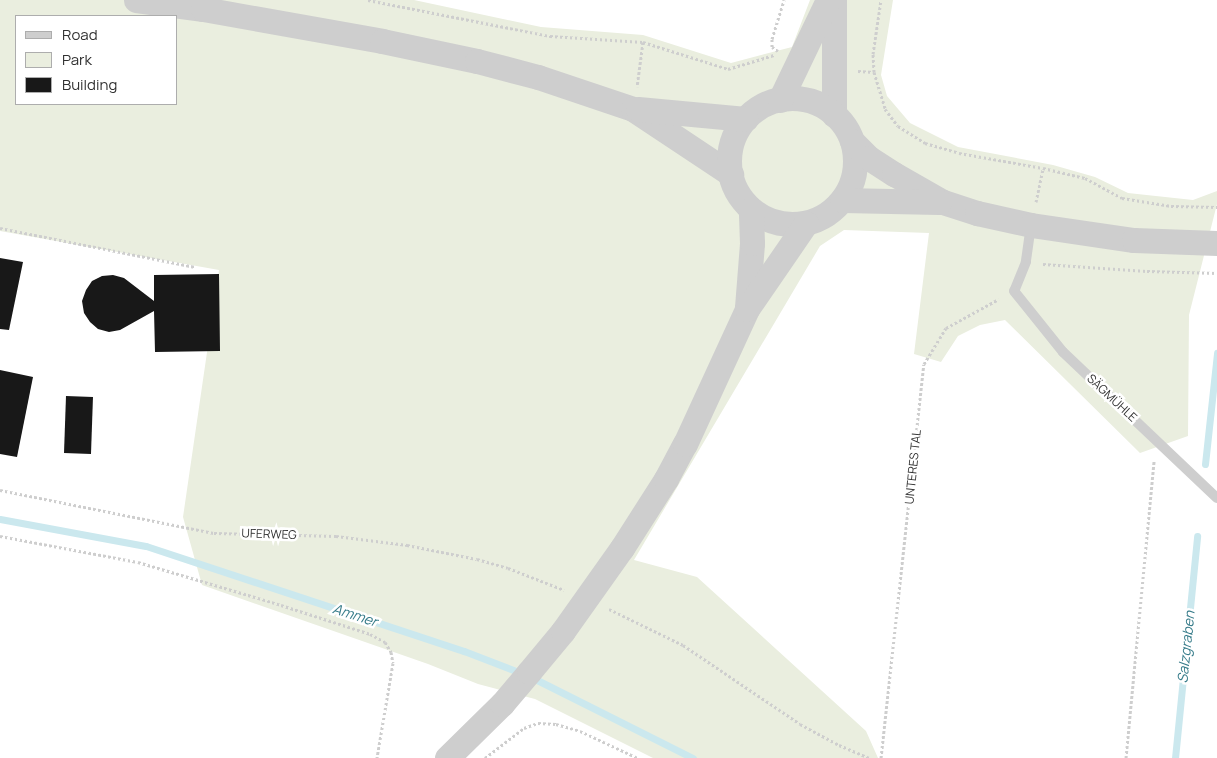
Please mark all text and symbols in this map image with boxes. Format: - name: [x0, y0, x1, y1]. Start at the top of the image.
- legend: [15, 15, 178, 105]
- text: Road: [62, 24, 98, 45]
- text: Park: [62, 49, 92, 70]
- text: Building: [62, 74, 117, 95]
- street label: SÄGMÜHLE: [1084, 371, 1140, 425]
- street label: UNTERES TAL: [902, 429, 924, 505]
- street label: UFERWEG: [241, 526, 297, 542]
- water label: Ammer: [331, 600, 379, 630]
- water label: Salzgraben: [1174, 610, 1198, 684]

